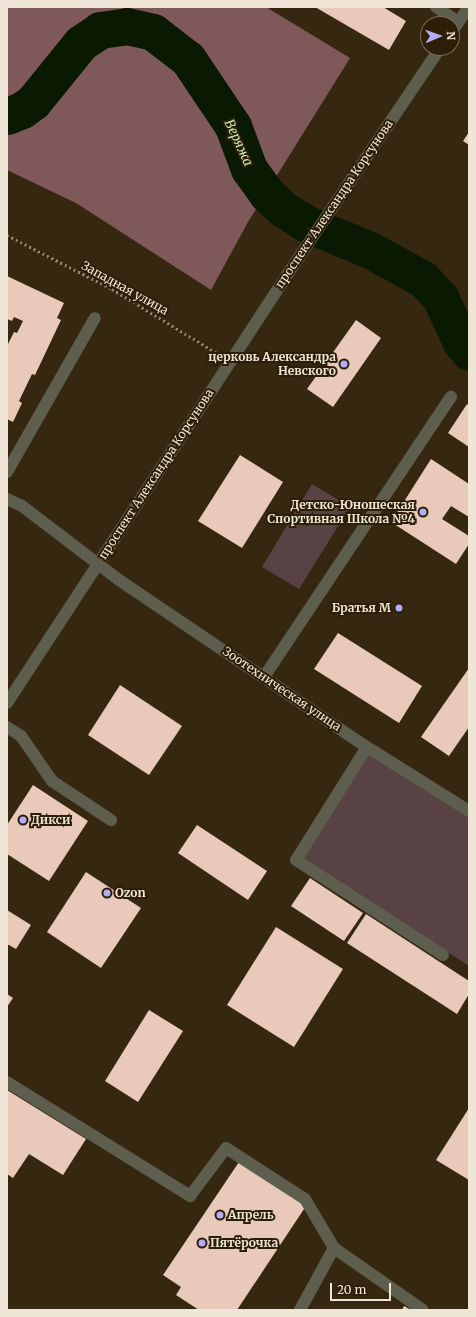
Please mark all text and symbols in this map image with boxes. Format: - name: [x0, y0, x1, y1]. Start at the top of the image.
- north arrow: [420, 16, 460, 56]
- text: N: [444, 31, 458, 40]
- water label: Веряжа: [220, 117, 256, 169]
- street label: проспект Александра Корсунова: [272, 117, 396, 291]
- street label: Западная улица: [79, 258, 171, 318]
- place label: церковь Александра Невского: [208, 350, 336, 378]
- marker: церковь Александра Невского: [339, 359, 349, 369]
- street label: проспект Александра Корсунова: [95, 386, 217, 562]
- place label: Детско-Юношеская Спортивная Школа №4: [267, 498, 415, 526]
- marker: Детско-Юношеская Спортивная Школа №4: [418, 507, 428, 517]
- place label: Братья М: [332, 601, 391, 615]
- marker: Братья М: [394, 603, 404, 613]
- street label: Зоотехническая улица: [220, 644, 344, 734]
- place label: Дикси: [31, 813, 70, 827]
- marker: Дикси: [18, 815, 28, 825]
- place label: Ozon: [115, 886, 146, 900]
- marker: Ozon: [102, 888, 112, 898]
- place label: Апрель: [228, 1208, 274, 1222]
- marker: Апрель: [215, 1210, 225, 1220]
- place label: Пятёрочка: [210, 1236, 278, 1250]
- marker: Пятёрочка: [197, 1238, 207, 1248]
- scale bar: [332, 1275, 393, 1301]
- text: 20 m: [337, 1282, 366, 1297]

